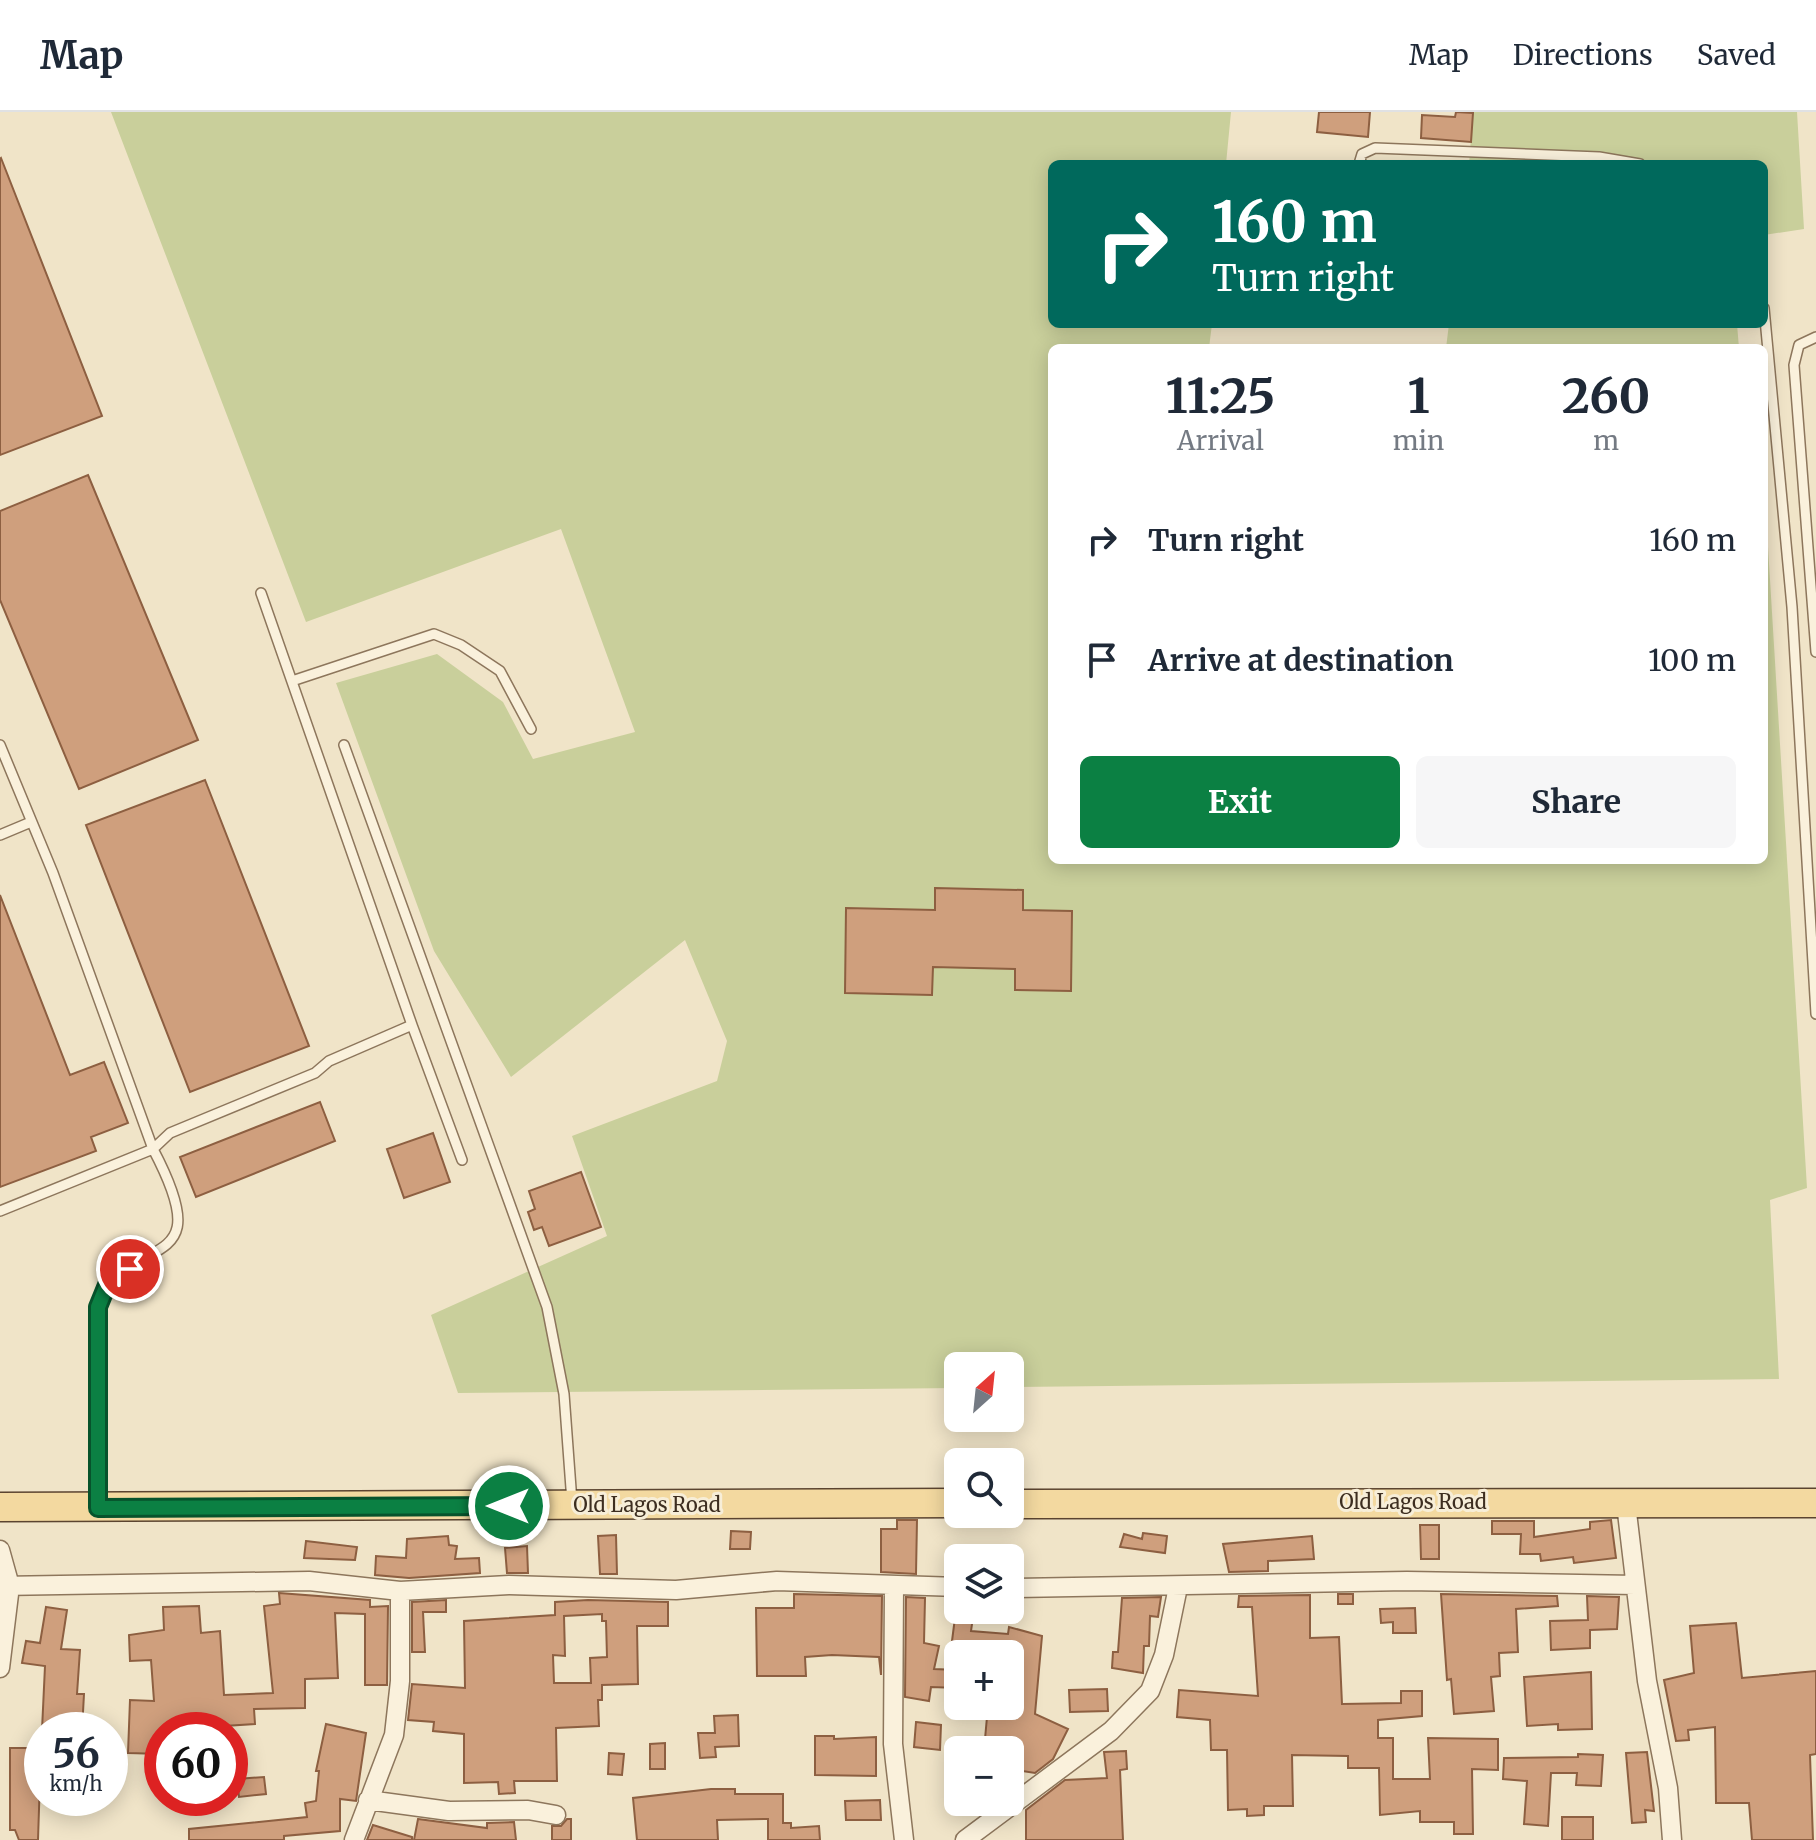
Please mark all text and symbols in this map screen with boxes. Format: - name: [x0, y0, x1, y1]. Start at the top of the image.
- text: Map: [40, 32, 124, 79]
- text: Map: [1409, 37, 1469, 73]
- text: Directions: [1513, 37, 1653, 73]
- text: Saved: [1697, 37, 1776, 73]
- text: 160 m: [1212, 187, 1377, 257]
- icon: right: [1080, 192, 1184, 296]
- text: Turn right: [1212, 256, 1394, 301]
- text: 11:25: [1166, 366, 1275, 426]
- text: 1: [1407, 366, 1430, 426]
- text: 260: [1562, 366, 1650, 426]
- text: Arrival: [1177, 424, 1264, 457]
- text: min: [1393, 424, 1444, 457]
- text: m: [1593, 424, 1619, 457]
- icon: right: [1080, 518, 1124, 562]
- text: Turn right: [1148, 521, 1304, 559]
- text: 160 m: [1649, 521, 1736, 559]
- icon: arrive: [1080, 638, 1124, 682]
- text: Arrive at destination: [1148, 641, 1454, 679]
- text: 100 m: [1648, 641, 1736, 679]
- button: Exit: [1080, 756, 1400, 848]
- button: Share: [1416, 756, 1736, 848]
- pin: [96, 1235, 164, 1303]
- icon: arrive: [108, 1247, 152, 1291]
- north arrow: [944, 1352, 1024, 1432]
- map controls: [944, 1352, 1024, 1816]
- button: search: [944, 1448, 1024, 1528]
- position arrow: [467, 1464, 551, 1548]
- street label: Old Lagos Road: [1339, 1489, 1487, 1514]
- street label: Old Lagos Road: [573, 1492, 721, 1517]
- button: layers: [944, 1544, 1024, 1624]
- button: +: [944, 1640, 1024, 1720]
- speed limit sign: 60: [144, 1712, 248, 1816]
- text: 56: [52, 1729, 100, 1779]
- button: −: [944, 1736, 1024, 1816]
- text: km/h: [50, 1771, 102, 1796]

